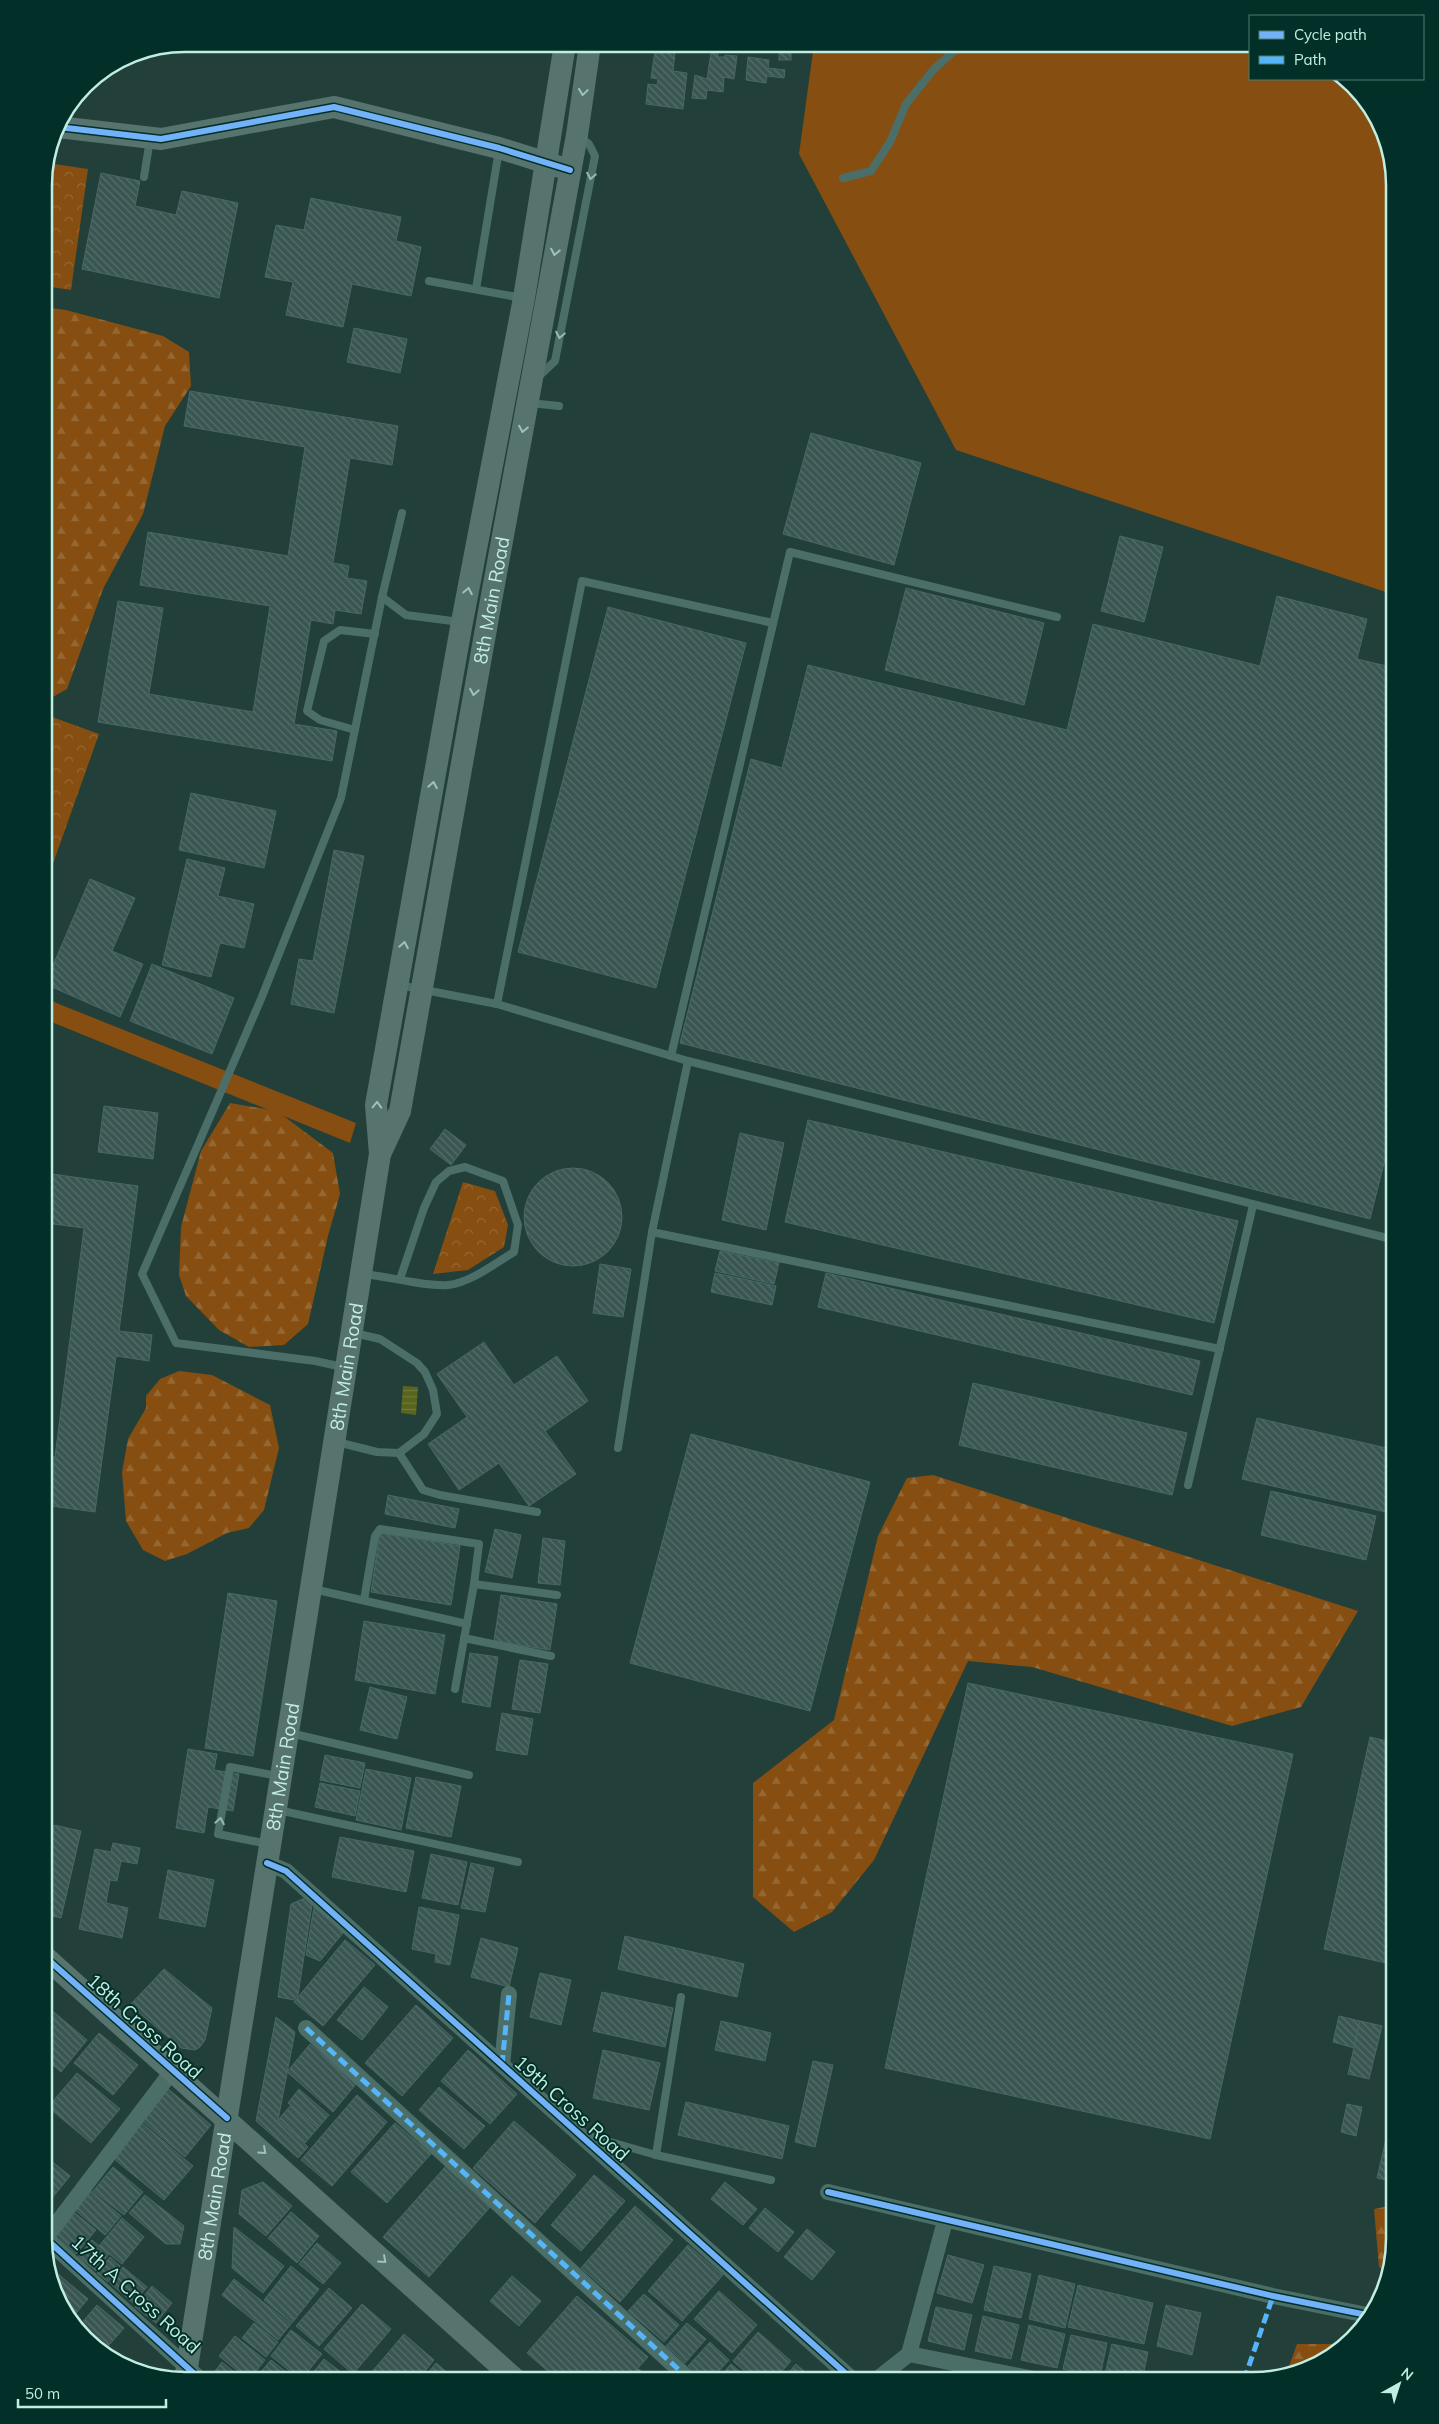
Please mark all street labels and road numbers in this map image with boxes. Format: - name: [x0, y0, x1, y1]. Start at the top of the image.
- street label: 8th Main Road: [468, 535, 515, 666]
- street label: 8th Main Road: [324, 1301, 368, 1432]
- street label: 8th Main Road: [261, 1701, 305, 1832]
- street label: 18th Cross Road: [83, 1968, 207, 2084]
- street label: 19th Cross Road: [510, 2050, 634, 2166]
- street label: 8th Main Road: [192, 2131, 236, 2262]
- street label: 17th A Cross Road: [66, 2230, 206, 2358]

